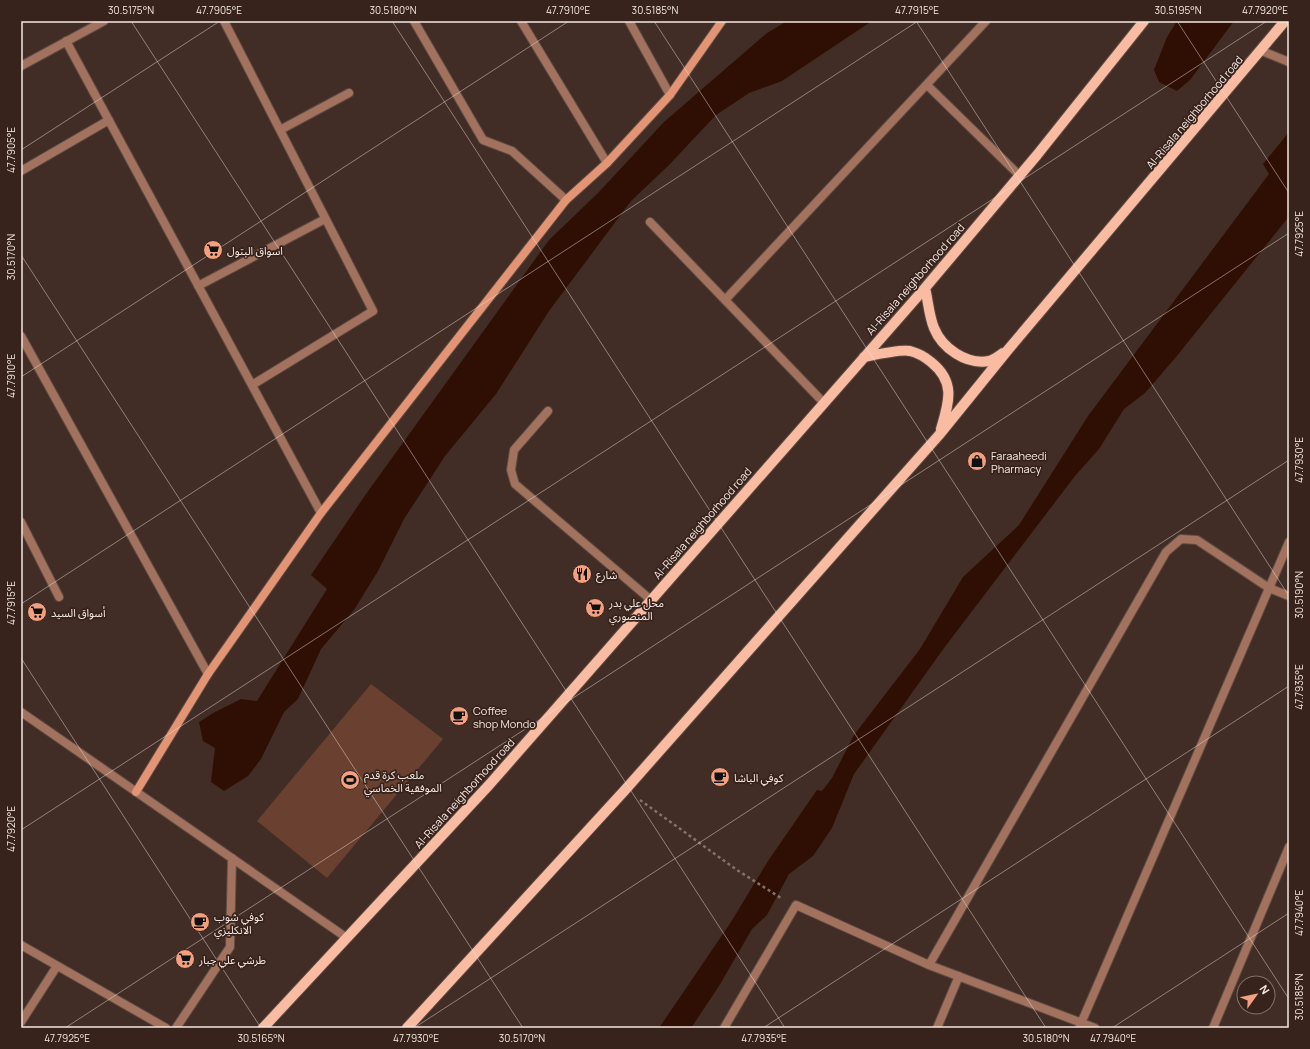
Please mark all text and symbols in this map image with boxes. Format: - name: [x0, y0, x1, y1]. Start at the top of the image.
- text: 30.5175°N: [108, 3, 154, 17]
- text: 47.7905°E: [196, 3, 242, 17]
- text: 30.5180°N: [369, 3, 417, 17]
- text: 47.7910°E: [546, 3, 590, 17]
- text: 30.5185°N: [632, 3, 679, 17]
- text: 47.7915°E: [895, 3, 939, 17]
- text: 30.5195°N: [1154, 3, 1202, 17]
- text: 47.7920°E: [1242, 3, 1288, 17]
- street label: Al-Risala neighborhood road: [1142, 52, 1246, 172]
- text: 47.7905°E: [4, 127, 18, 173]
- text: 47.7925°E: [1292, 211, 1306, 257]
- street label: Al-Risala neighborhood road: [862, 220, 968, 338]
- text: 30.5170°N: [4, 234, 18, 280]
- supermarket icon: اسواق البتول: [202, 239, 224, 261]
- place label: اسواق البتول: [227, 243, 283, 258]
- text: 47.7910°E: [4, 354, 18, 398]
- text: 47.7930°E: [1292, 437, 1306, 483]
- place label: Faraaheedi Pharmacy: [991, 448, 1047, 476]
- shop icon: Faraaheedi Pharmacy: [966, 450, 988, 472]
- street label: Al-Risala neighborhood road: [649, 464, 755, 582]
- restaurant icon: شارع: [571, 563, 593, 585]
- place label: شارع: [596, 567, 618, 583]
- text: 30.5190°N: [1292, 571, 1306, 619]
- text: 47.7915°E: [4, 581, 18, 625]
- place label: محل علي بدر المنصوري: [608, 595, 664, 625]
- supermarket icon: محل علي بدر المنصوري: [584, 597, 606, 619]
- supermarket icon: أسواق السيد: [26, 601, 48, 623]
- place label: أسواق السيد: [51, 605, 106, 620]
- text: 47.7935°E: [1292, 664, 1306, 710]
- place label: Coffee shop Mondo: [473, 703, 536, 731]
- cafe icon: Coffee shop Mondo: [448, 705, 470, 727]
- street label: Al-Risala neighborhood road: [411, 735, 517, 851]
- cafe icon: كوفي الباشا: [709, 766, 731, 788]
- place label: ملعب كرة قدم الموفقية الخماسي: [364, 767, 442, 797]
- sports icon: ملعب كرة قدم الموفقية الخماسي: [339, 769, 361, 791]
- place label: كوفي الباشا: [734, 770, 784, 787]
- text: 47.7920°E: [4, 806, 18, 852]
- text: 47.7940°E: [1292, 890, 1306, 936]
- place label: كوفي شوب الانكليزي: [214, 909, 264, 939]
- cafe icon: كوفي شوب الانكليزي: [189, 911, 211, 933]
- supermarket icon: طرشي علي جبار: [174, 948, 196, 970]
- place label: طرشي علي جبار: [198, 952, 266, 969]
- text: 30.5185°N: [1292, 973, 1306, 1020]
- north arrow: [1236, 975, 1276, 1015]
- text: N: [1256, 982, 1273, 997]
- text: 47.7925°E: [44, 1031, 90, 1045]
- text: 30.5165°N: [237, 1031, 285, 1045]
- text: 47.7930°E: [393, 1031, 439, 1045]
- text: 30.5170°N: [499, 1031, 545, 1045]
- text: 47.7935°E: [741, 1031, 787, 1045]
- text: 30.5180°N: [1022, 1031, 1070, 1045]
- text: 47.7940°E: [1090, 1031, 1136, 1045]

